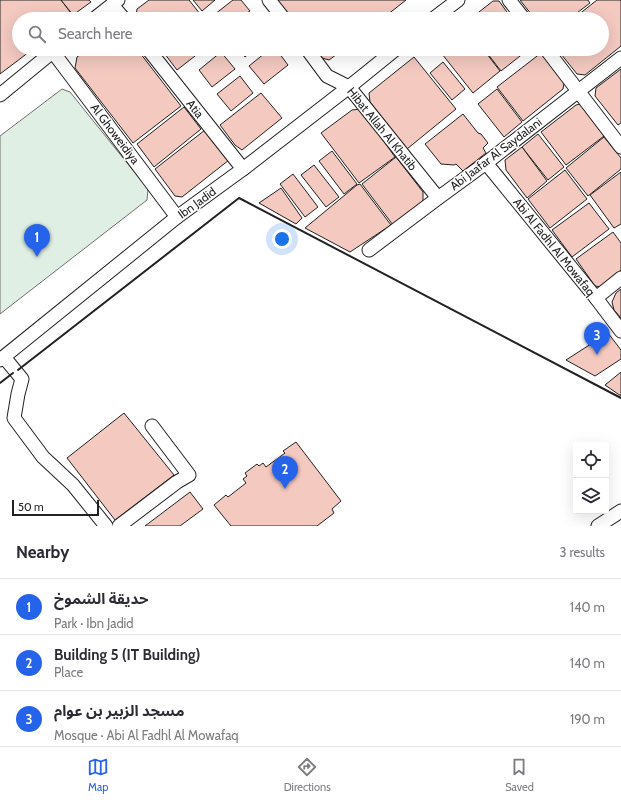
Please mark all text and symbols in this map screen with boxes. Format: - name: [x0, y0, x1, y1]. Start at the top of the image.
- search box: [12, 12, 609, 56]
- icon: search: [26, 23, 48, 45]
- text: Search here: [58, 25, 133, 43]
- street label: Hibat Allah Al Khatib: [344, 84, 421, 174]
- street label: Atia: [184, 96, 207, 121]
- street label: Al Ghoweidiya: [88, 100, 143, 167]
- street label: Abi Jaafar Al Saydalani: [447, 114, 545, 193]
- street label: Ibn Jadid: [175, 184, 219, 221]
- street label: Abi Al Fadhl Al Mowafaq: [510, 195, 599, 299]
- pin: 1: [24, 224, 50, 257]
- your location: [272, 229, 292, 249]
- pin: 3: [584, 322, 610, 355]
- map controls: [573, 442, 609, 514]
- button: locate: [573, 442, 609, 478]
- pin: 2: [272, 456, 298, 489]
- button: layers: [573, 478, 609, 514]
- scale bar: [12, 498, 99, 517]
- text: 50 m: [18, 500, 44, 514]
- text: Nearby: [16, 542, 69, 562]
- text: 3 results: [559, 544, 605, 560]
- text: حديقة الشموخ: [54, 590, 148, 608]
- text: 1: [27, 599, 31, 615]
- text: 140 m: [570, 599, 605, 615]
- text: Park · Ibn Jadid: [54, 615, 134, 631]
- text: Building 5 (IT Building): [54, 646, 200, 664]
- text: 2: [26, 655, 32, 671]
- text: 140 m: [570, 655, 605, 671]
- text: Place: [54, 664, 83, 680]
- text: مسجد الزبير بن عوام: [54, 702, 184, 720]
- text: 3: [25, 711, 33, 727]
- text: 190 m: [570, 711, 605, 727]
- text: Mosque · Abi Al Fadhl Al Mowafaq: [54, 727, 239, 743]
- tab: Map: [87, 756, 109, 794]
- tab: Directions: [284, 756, 331, 794]
- tab: Saved: [505, 756, 534, 794]

